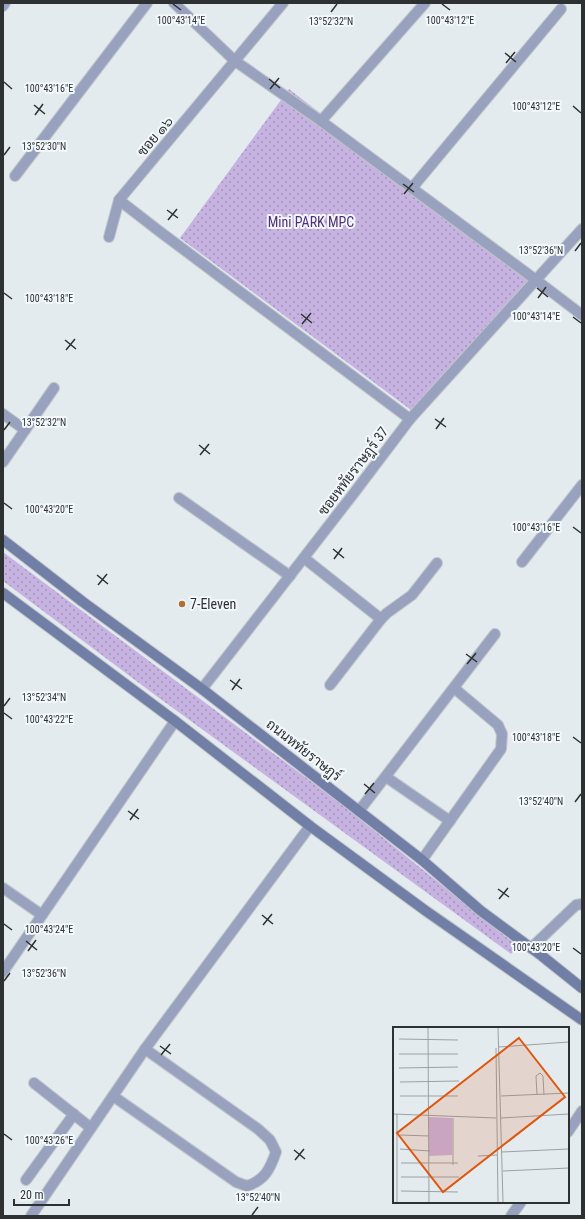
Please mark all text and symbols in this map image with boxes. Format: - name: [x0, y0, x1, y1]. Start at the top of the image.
- text: 100°43'14"E: [157, 15, 205, 26]
- text: 100°43'12"E: [426, 15, 474, 26]
- text: 13°52'32"N: [309, 16, 353, 27]
- text: 100°43'16"E: [25, 83, 73, 94]
- text: 100°43'12"E: [512, 101, 560, 112]
- street label: ซอย ๑๖: [134, 113, 176, 159]
- text: 13°52'30"N: [22, 141, 66, 152]
- park label: Mini PARK MPC: [268, 214, 354, 230]
- text: 13°52'36"N: [519, 245, 563, 256]
- text: 100°43'18"E: [25, 293, 73, 304]
- text: 100°43'14"E: [512, 311, 560, 322]
- text: 13°52'32"N: [22, 417, 66, 428]
- street label: ซอยหทัยราษฎร์ 37: [314, 423, 392, 519]
- text: 100°43'20"E: [25, 504, 73, 515]
- text: 100°43'16"E: [512, 522, 560, 533]
- place label: 7-Eleven: [190, 596, 236, 612]
- marker: 7-Eleven: [177, 599, 187, 609]
- text: 13°52'34"N: [22, 692, 66, 703]
- text: 100°43'22"E: [25, 714, 73, 725]
- street label: ถนนหทัยราษฎร์: [263, 715, 345, 785]
- text: 100°43'18"E: [512, 732, 560, 743]
- text: 13°52'40"N: [519, 796, 563, 807]
- text: 100°43'24"E: [25, 924, 73, 935]
- text: 100°43'20"E: [512, 942, 560, 953]
- text: 13°52'36"N: [22, 968, 66, 979]
- inset map: [393, 1027, 569, 1203]
- text: 100°43'26"E: [25, 1135, 73, 1146]
- scale bar: [14, 1181, 69, 1207]
- text: 20 m: [20, 1188, 44, 1202]
- text: 13°52'40"N: [236, 1192, 280, 1203]

